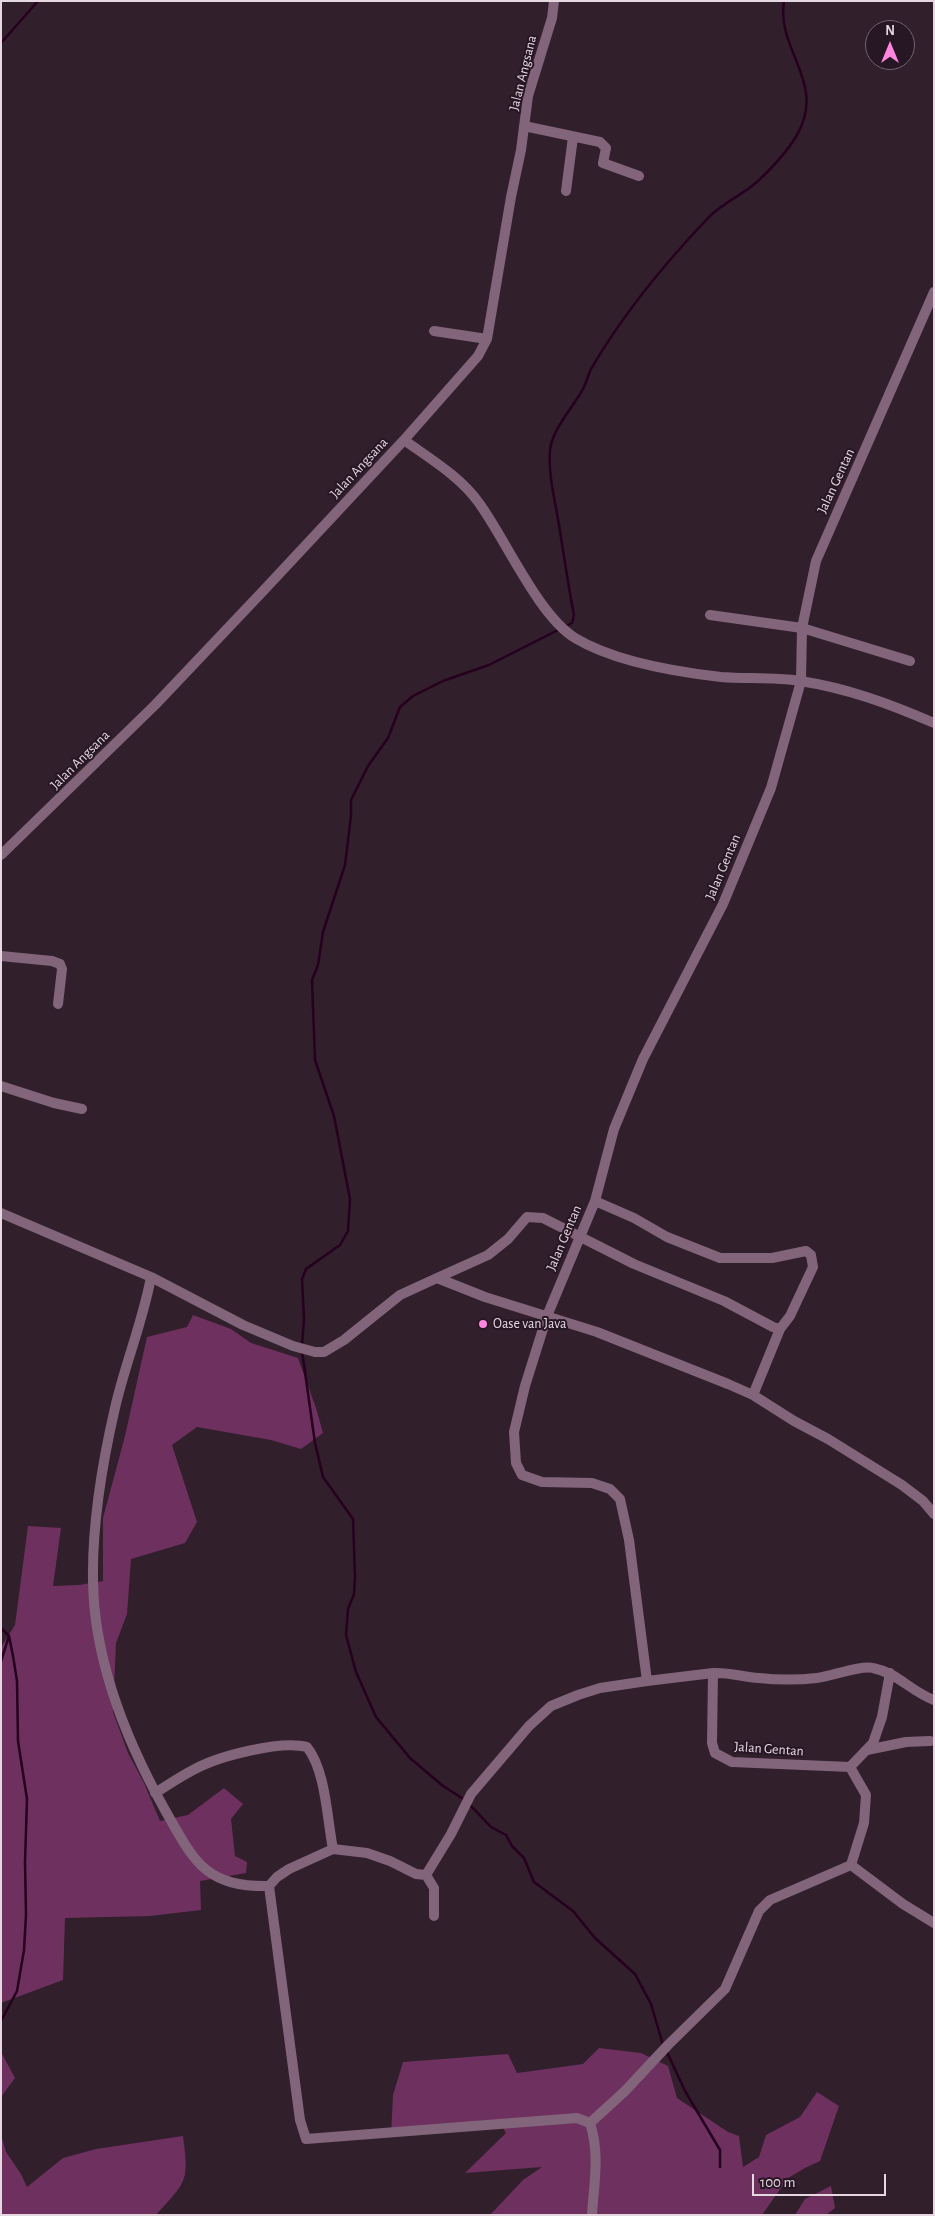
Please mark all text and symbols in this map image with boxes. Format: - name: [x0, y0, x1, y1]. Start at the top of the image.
- north arrow: [865, 20, 915, 70]
- text: N: [885, 24, 895, 38]
- street label: Jalan Angsana: [506, 34, 540, 112]
- street label: Jalan Angsana: [327, 434, 391, 502]
- street label: Jalan Gentan: [814, 446, 858, 516]
- street label: Jalan Angsana: [47, 727, 113, 793]
- street label: Jalan Gentan: [702, 832, 744, 902]
- street label: Jalan Gentan: [543, 1203, 585, 1273]
- place label: Oase van Java: [493, 1316, 566, 1332]
- marker: Oase van Java: [477, 1318, 489, 1330]
- street label: Jalan Gentan: [734, 1738, 804, 1760]
- scale bar: [755, 2164, 889, 2196]
- text: 100 m: [760, 2175, 795, 2190]

